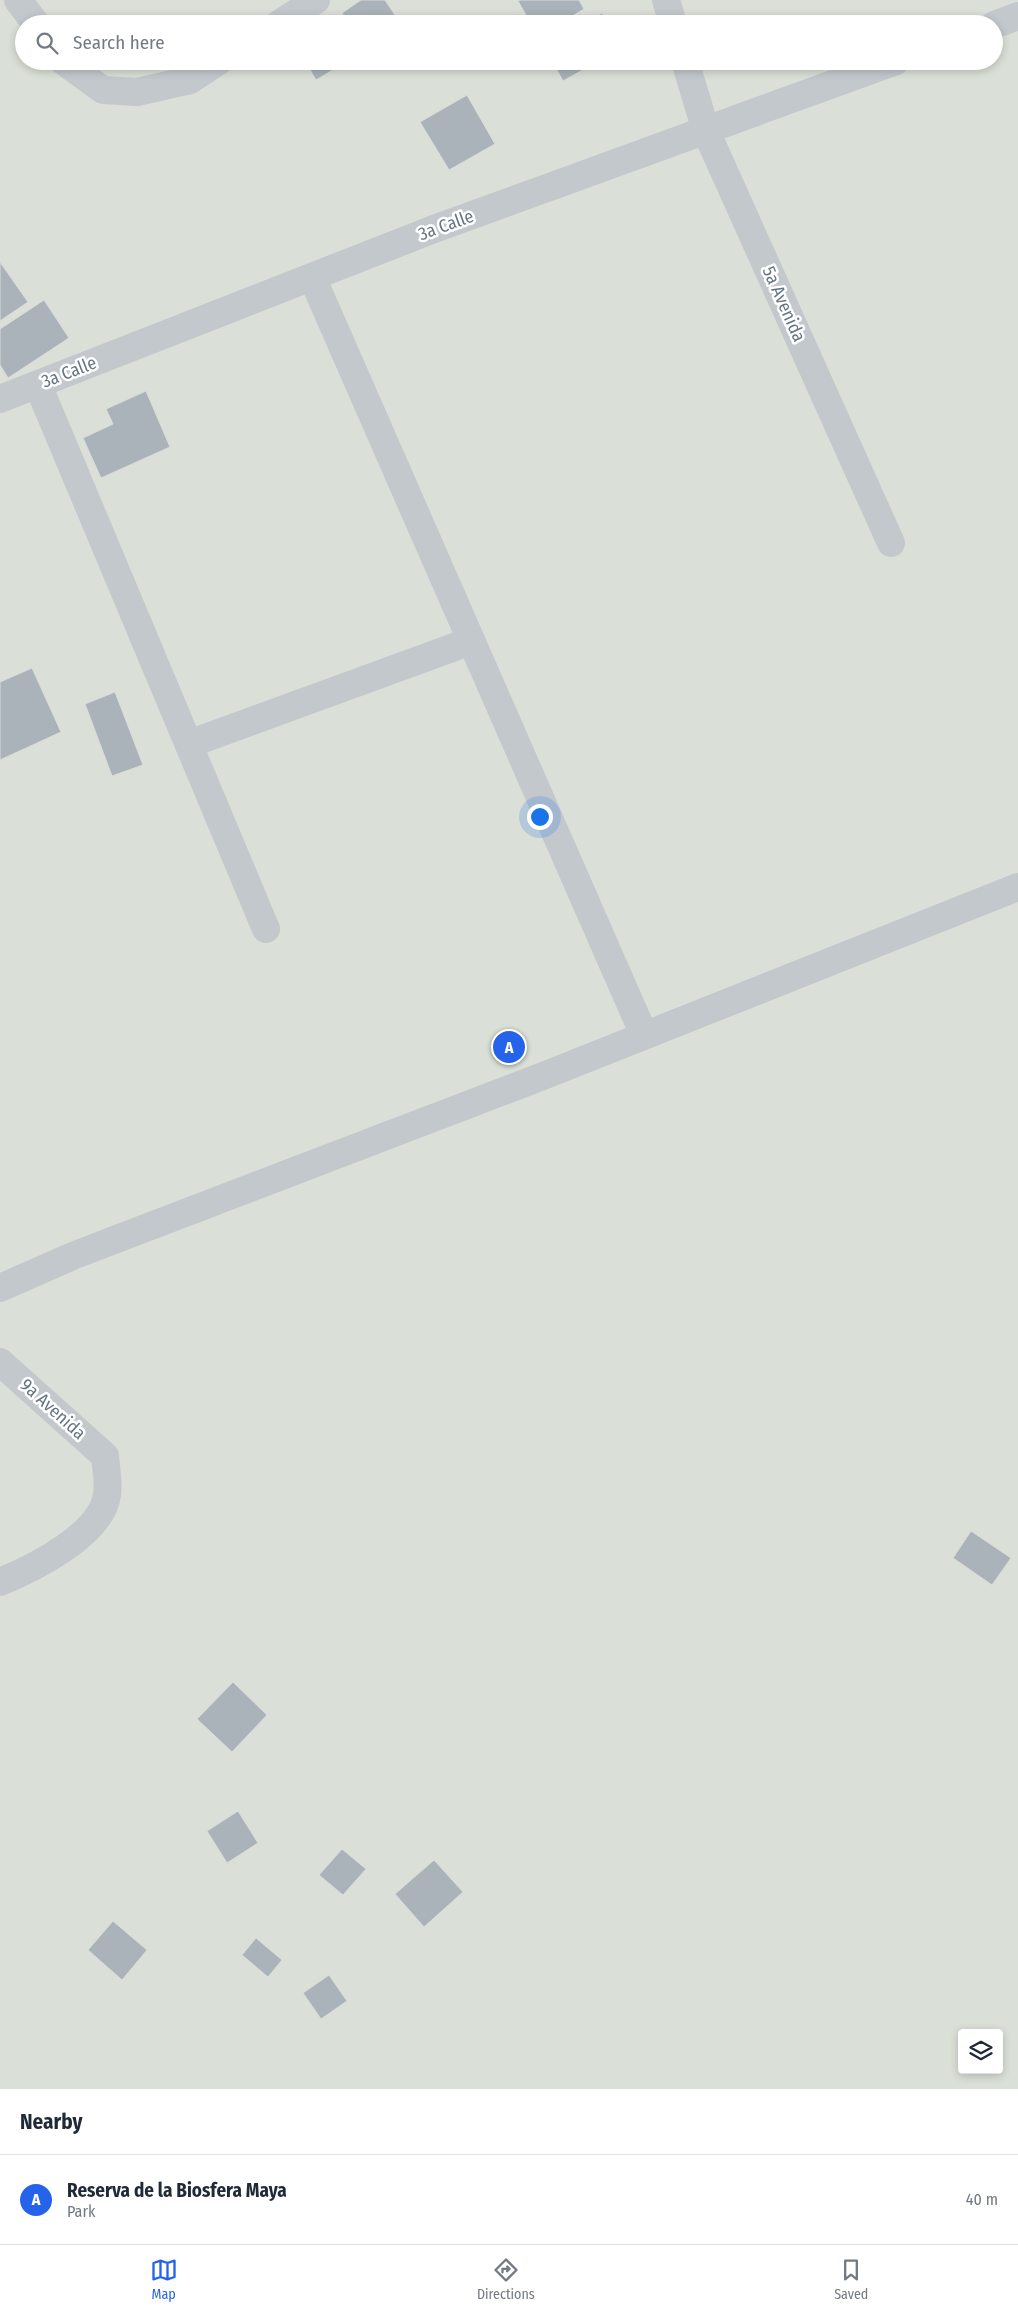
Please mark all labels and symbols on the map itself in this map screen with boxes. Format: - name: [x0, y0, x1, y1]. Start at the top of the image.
- street label: 3a Calle: [415, 205, 477, 245]
- street label: 5a Avenida: [758, 263, 810, 345]
- street label: 3a Calle: [38, 351, 100, 392]
- your location: [527, 804, 553, 830]
- pin: A: [493, 1028, 525, 1066]
- street label: 9a Avenida: [16, 1374, 90, 1444]

